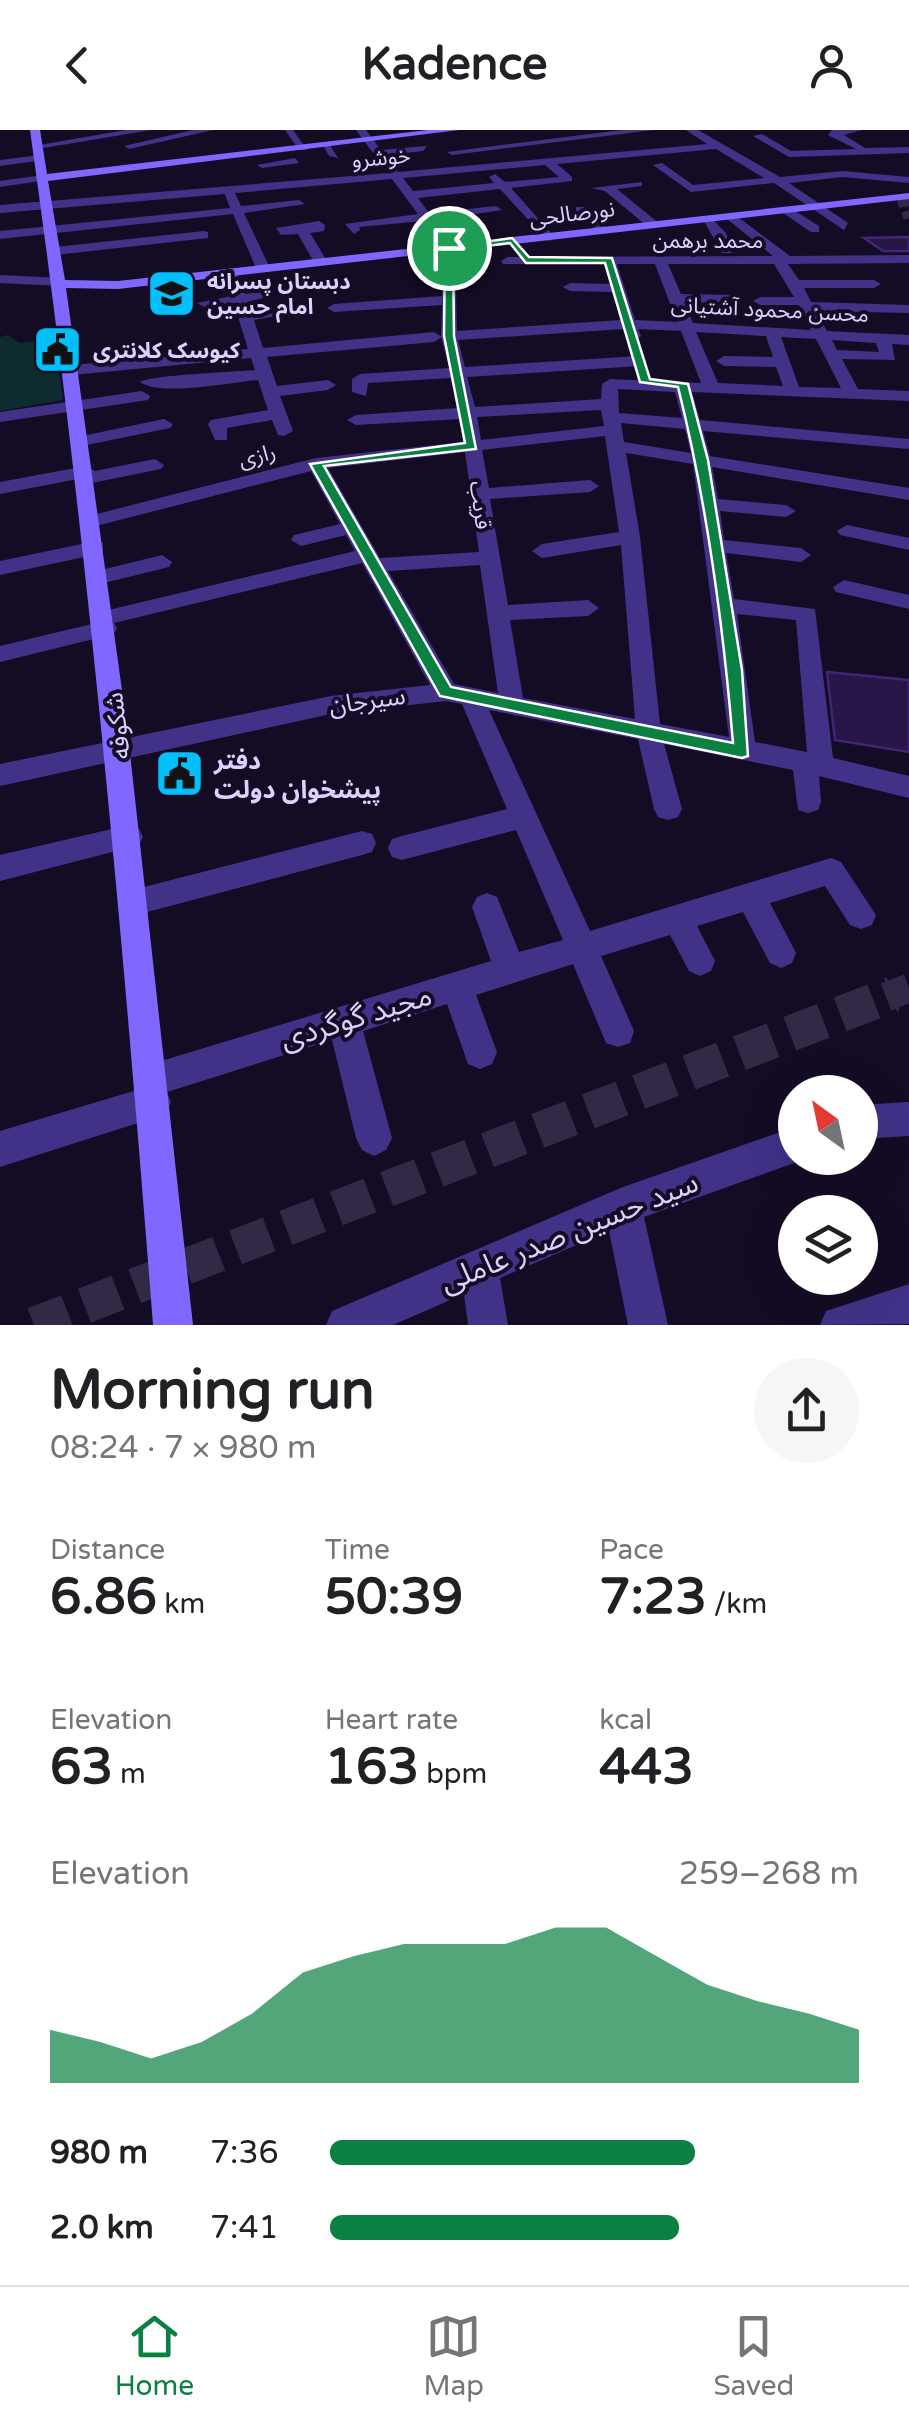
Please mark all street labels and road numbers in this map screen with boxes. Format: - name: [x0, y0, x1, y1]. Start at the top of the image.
- street label: خوشرو: [350, 142, 412, 174]
- street label: نورصالحی: [528, 196, 616, 232]
- street label: محمد برهمن: [653, 228, 763, 254]
- street label: محسن محمود آشتیانی: [670, 292, 870, 328]
- street label: رازی: [236, 439, 279, 473]
- street label: قریب: [464, 479, 496, 531]
- street label: سیرجان: [327, 681, 407, 721]
- street label: شکوفه: [99, 691, 137, 761]
- street label: مجید گوگردی: [276, 977, 437, 1058]
- street label: سید حسین صدر عاملی: [435, 1164, 704, 1301]

